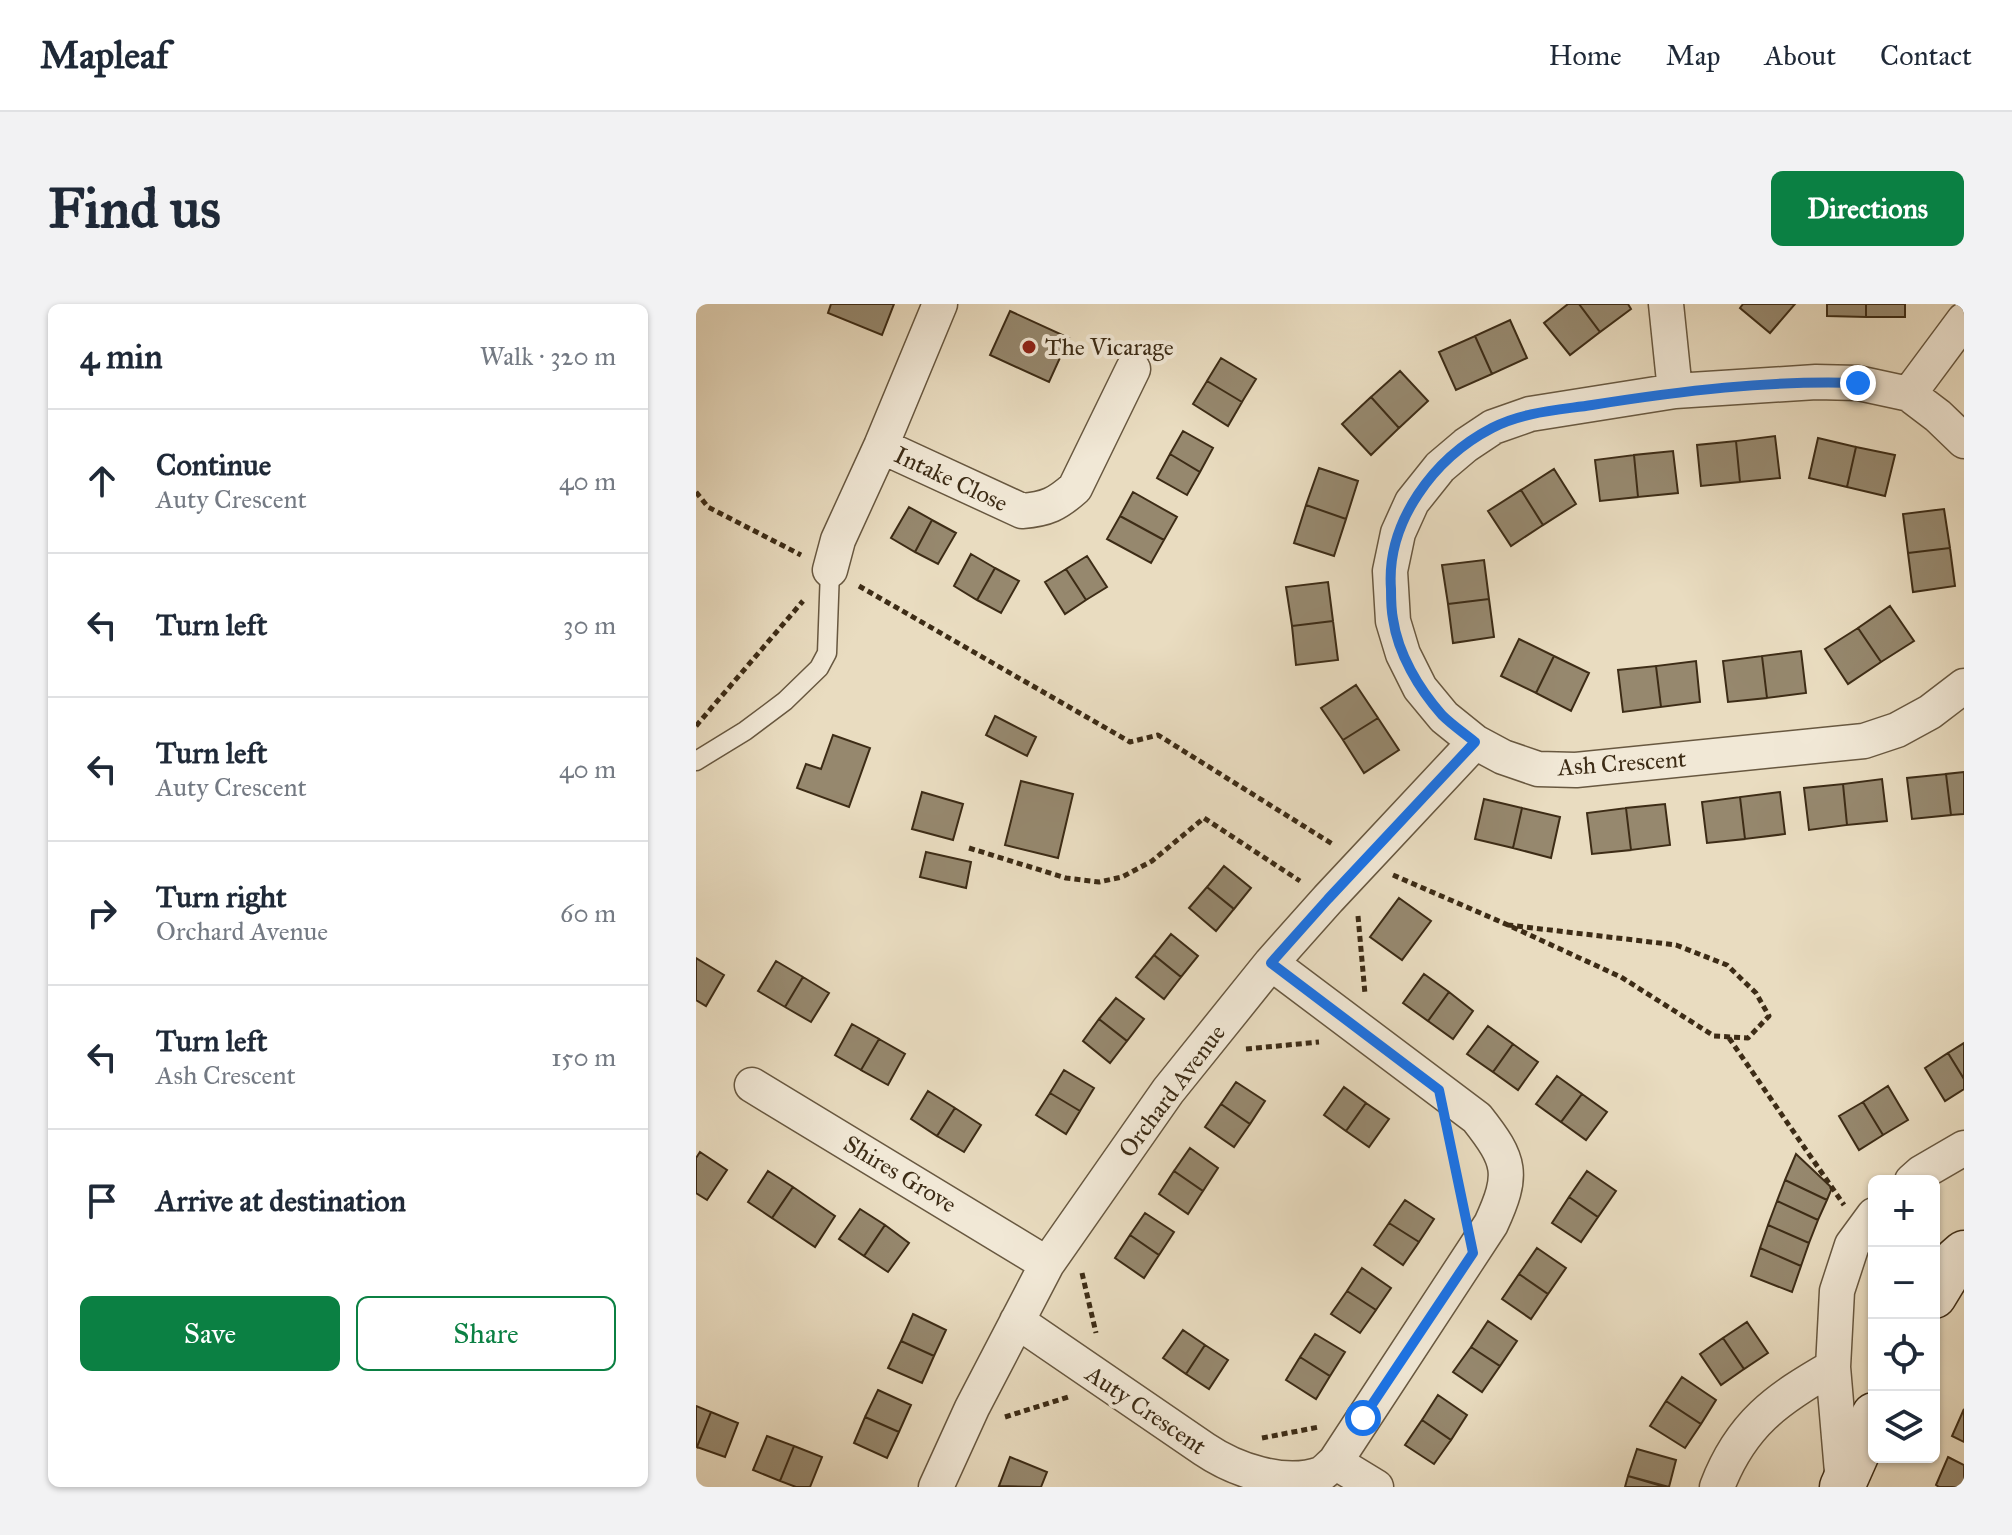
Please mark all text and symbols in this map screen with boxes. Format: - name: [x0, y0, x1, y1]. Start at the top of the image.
- text: Mapleaf: [40, 32, 169, 78]
- text: Home: [1549, 38, 1622, 73]
- text: Map: [1666, 38, 1720, 73]
- text: About: [1764, 38, 1836, 73]
- text: Contact: [1880, 38, 1972, 73]
- button: Directions: [1771, 171, 1964, 246]
- text: Find us: [48, 174, 221, 242]
- place label: The Vicarage: [1045, 332, 1174, 362]
- text: 4 min: [80, 336, 163, 377]
- marker: The Vicarage: [1020, 338, 1038, 356]
- text: Walk · 320 m: [480, 340, 616, 372]
- route end: [1840, 365, 1876, 401]
- street label: Intake Close: [890, 440, 1012, 518]
- text: Continue: [156, 447, 271, 483]
- icon: ahead: [80, 459, 124, 503]
- text: 40 m: [559, 465, 616, 497]
- text: Auty Crescent: [156, 483, 307, 515]
- icon: left: [80, 603, 124, 647]
- text: Turn left: [156, 607, 267, 643]
- text: 30 m: [563, 609, 616, 641]
- text: Turn left: [156, 735, 267, 771]
- street label: Ash Crescent: [1556, 744, 1688, 783]
- icon: left: [80, 747, 124, 791]
- text: 40 m: [559, 753, 616, 785]
- text: Auty Crescent: [156, 771, 307, 803]
- text: Turn right: [156, 879, 287, 915]
- icon: right: [80, 891, 124, 935]
- text: 60 m: [560, 897, 616, 929]
- text: Orchard Avenue: [156, 915, 328, 947]
- street label: Orchard Avenue: [1112, 1018, 1232, 1164]
- text: Turn left: [156, 1023, 267, 1059]
- icon: left: [80, 1035, 124, 1079]
- text: 150 m: [551, 1041, 616, 1073]
- text: Ash Crescent: [156, 1059, 296, 1091]
- street label: Shires Grove: [838, 1129, 962, 1219]
- map controls: [1868, 1175, 1940, 1463]
- button: +: [1868, 1175, 1940, 1247]
- icon: arrive: [80, 1179, 124, 1223]
- text: Arrive at destination: [156, 1183, 406, 1219]
- button: −: [1868, 1247, 1940, 1319]
- button: Save: [80, 1296, 340, 1371]
- button: Share: [356, 1296, 616, 1371]
- button: locate: [1868, 1319, 1940, 1391]
- street label: Auty Crescent: [1079, 1358, 1212, 1462]
- button: layers: [1868, 1391, 1940, 1463]
- route start: [1345, 1400, 1381, 1436]

